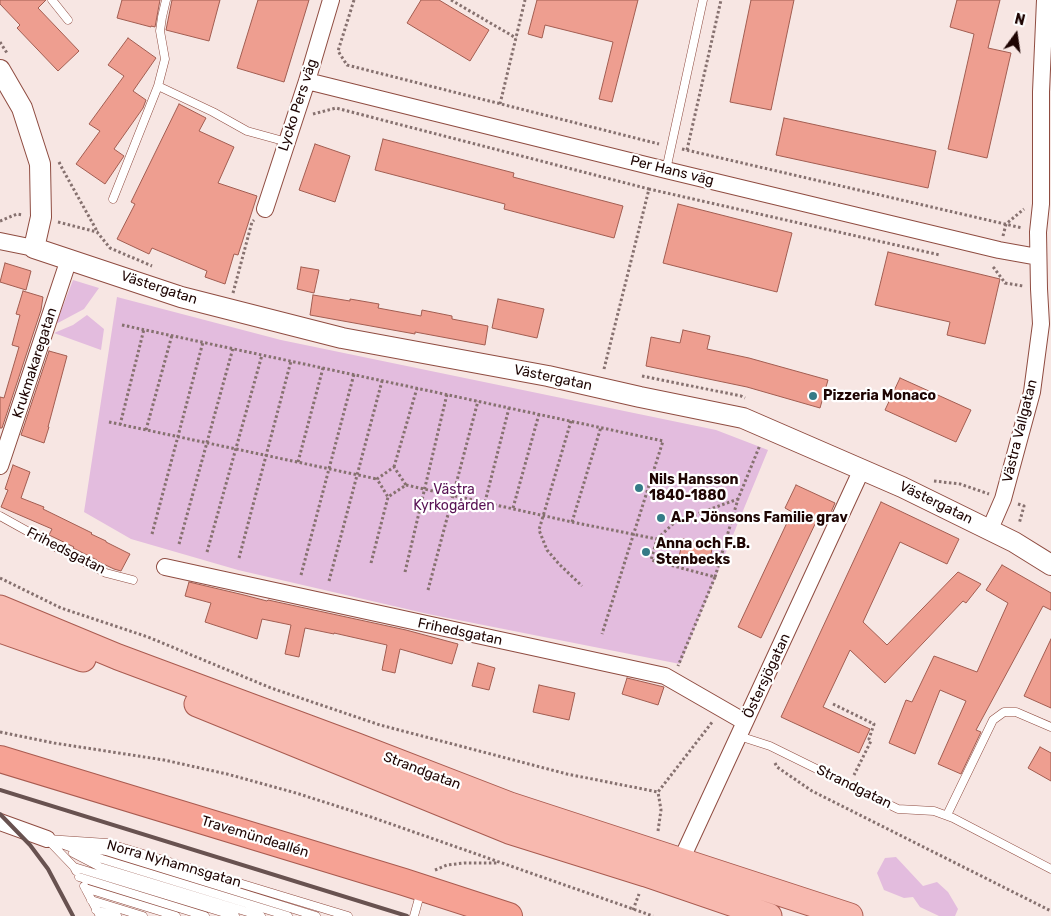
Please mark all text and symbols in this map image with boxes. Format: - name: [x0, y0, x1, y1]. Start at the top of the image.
- north arrow: [991, 10, 1041, 60]
- text: N: [1013, 10, 1027, 29]
- street label: Lycko Pers väg: [275, 57, 321, 153]
- street label: Per Hans väg: [628, 152, 716, 190]
- street label: Västergatan: [119, 268, 199, 308]
- street label: Krukmakaregatan: [9, 306, 61, 420]
- street label: Västergatan: [512, 362, 594, 394]
- street label: Västra Vallgatan: [999, 378, 1041, 484]
- place label: Pizzeria Monaco: [823, 388, 936, 404]
- marker: Pizzeria Monaco: [807, 390, 819, 402]
- place label: Nils Hansson 1840-1880: [649, 472, 739, 504]
- street label: Västergatan: [897, 478, 975, 528]
- park label: Västra Kyrkogården: [413, 482, 495, 514]
- marker: Nils Hansson 1840-1880: [633, 482, 645, 494]
- place label: A.P. Jönsons Familie grav: [671, 510, 848, 526]
- marker: A.P. Jönsons Familie grav: [655, 512, 667, 524]
- street label: Frihedsgatan: [24, 524, 108, 578]
- place label: Anna och F.B. Stenbecks: [656, 536, 750, 568]
- marker: Anna och F.B. Stenbecks: [640, 546, 652, 558]
- street label: Frihedsgatan: [416, 615, 504, 649]
- street label: Östersjögatan: [740, 631, 794, 721]
- street label: Strandgatan: [381, 749, 463, 793]
- street label: Strandgatan: [814, 762, 894, 812]
- street label: Travemündeallén: [199, 813, 311, 861]
- street label: Norra Nyhamnsgatan: [105, 837, 243, 891]

